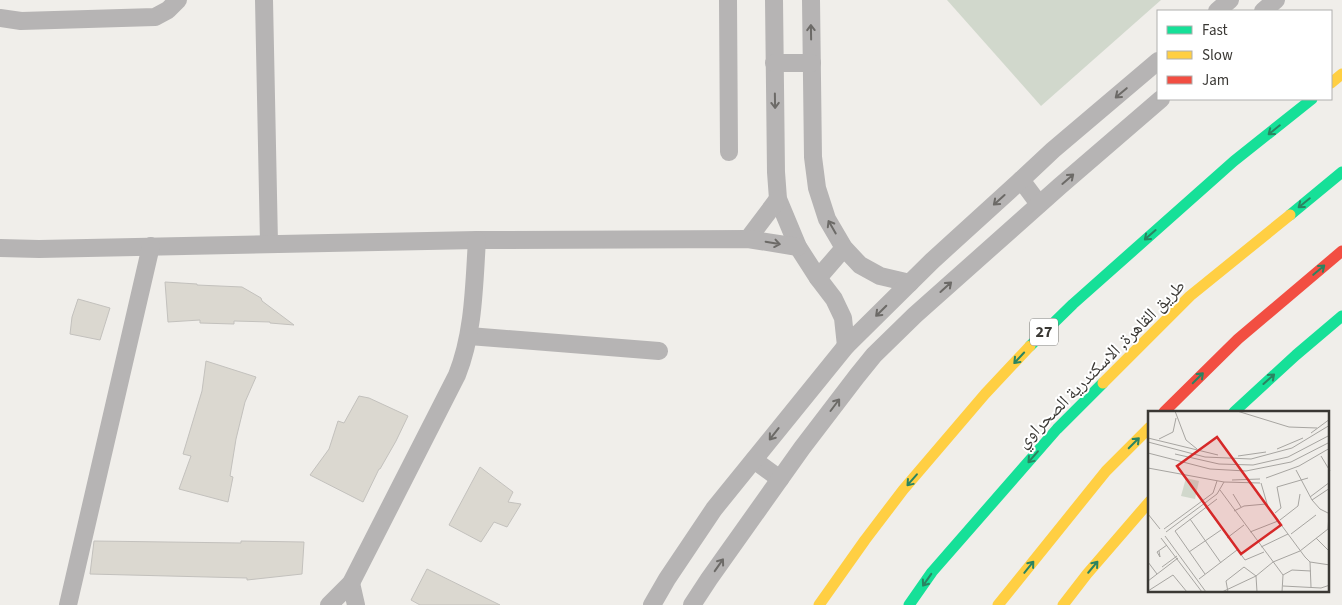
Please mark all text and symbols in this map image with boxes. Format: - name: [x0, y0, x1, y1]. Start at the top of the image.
- legend: [1157, 10, 1332, 100]
- text: Fast: [1202, 20, 1228, 41]
- one-way arrow: [806, 25, 816, 41]
- text: Slow: [1202, 45, 1233, 66]
- text: Jam: [1202, 70, 1229, 91]
- one-way arrow: [1115, 87, 1128, 98]
- one-way arrow: [770, 93, 779, 109]
- one-way arrow: [1267, 124, 1280, 135]
- one-way arrow: [1061, 173, 1074, 185]
- one-way arrow: [993, 194, 1006, 206]
- one-way arrow: [1298, 197, 1311, 208]
- one-way arrow: [826, 220, 836, 234]
- one-way arrow: [1144, 230, 1157, 241]
- one-way arrow: [764, 238, 780, 248]
- one-way arrow: [1313, 264, 1326, 275]
- street label: طريق القاهرة, الاسكندرية الصحراوي: [1011, 274, 1192, 455]
- one-way arrow: [940, 281, 953, 293]
- one-way arrow: [875, 305, 887, 318]
- road number: 27: [1030, 318, 1058, 346]
- one-way arrow: [1013, 352, 1025, 364]
- one-way arrow: [1192, 372, 1205, 384]
- one-way arrow: [1263, 373, 1276, 385]
- one-way arrow: [829, 399, 840, 412]
- inset map: [1148, 411, 1330, 592]
- one-way arrow: [769, 427, 780, 440]
- one-way arrow: [1128, 437, 1140, 449]
- one-way arrow: [1028, 450, 1039, 463]
- one-way arrow: [906, 473, 917, 486]
- one-way arrow: [714, 558, 724, 572]
- one-way arrow: [1088, 560, 1099, 573]
- one-way arrow: [1023, 561, 1034, 574]
- one-way arrow: [922, 573, 932, 587]

